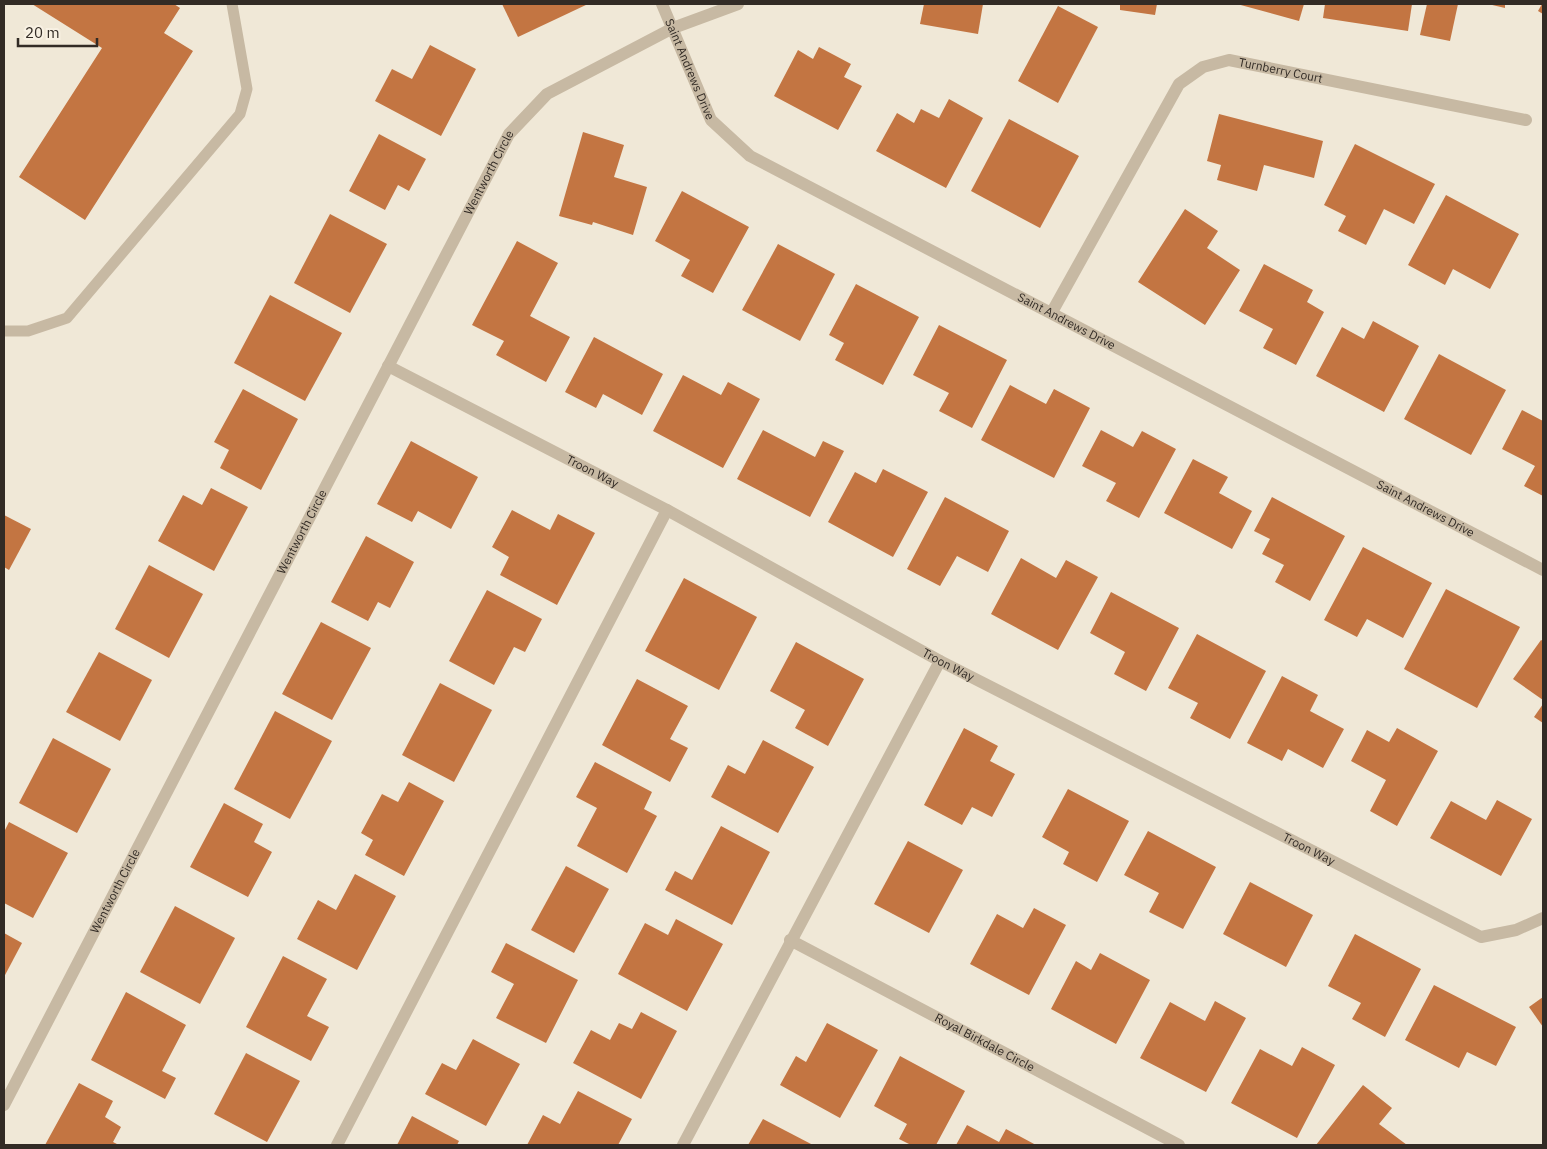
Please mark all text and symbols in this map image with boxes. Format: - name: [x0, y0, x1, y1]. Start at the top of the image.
- scale bar: [18, 15, 96, 47]
- street label: Saint Andrews Drive: [662, 16, 718, 122]
- text: 20 m: [25, 23, 60, 42]
- street label: Turnberry Court: [1237, 54, 1324, 86]
- street label: Wentworth Circle: [460, 127, 517, 217]
- street label: Saint Andrews Drive: [1015, 289, 1119, 353]
- street label: Troon Way: [564, 451, 621, 491]
- street label: Saint Andrews Drive: [1374, 476, 1478, 540]
- street label: Wentworth Circle: [273, 487, 330, 576]
- street label: Troon Way: [920, 645, 977, 684]
- street label: Troon Way: [1280, 829, 1338, 868]
- street label: Wentworth Circle: [87, 846, 143, 936]
- street label: Royal Birkdale Circle: [932, 1010, 1038, 1075]

